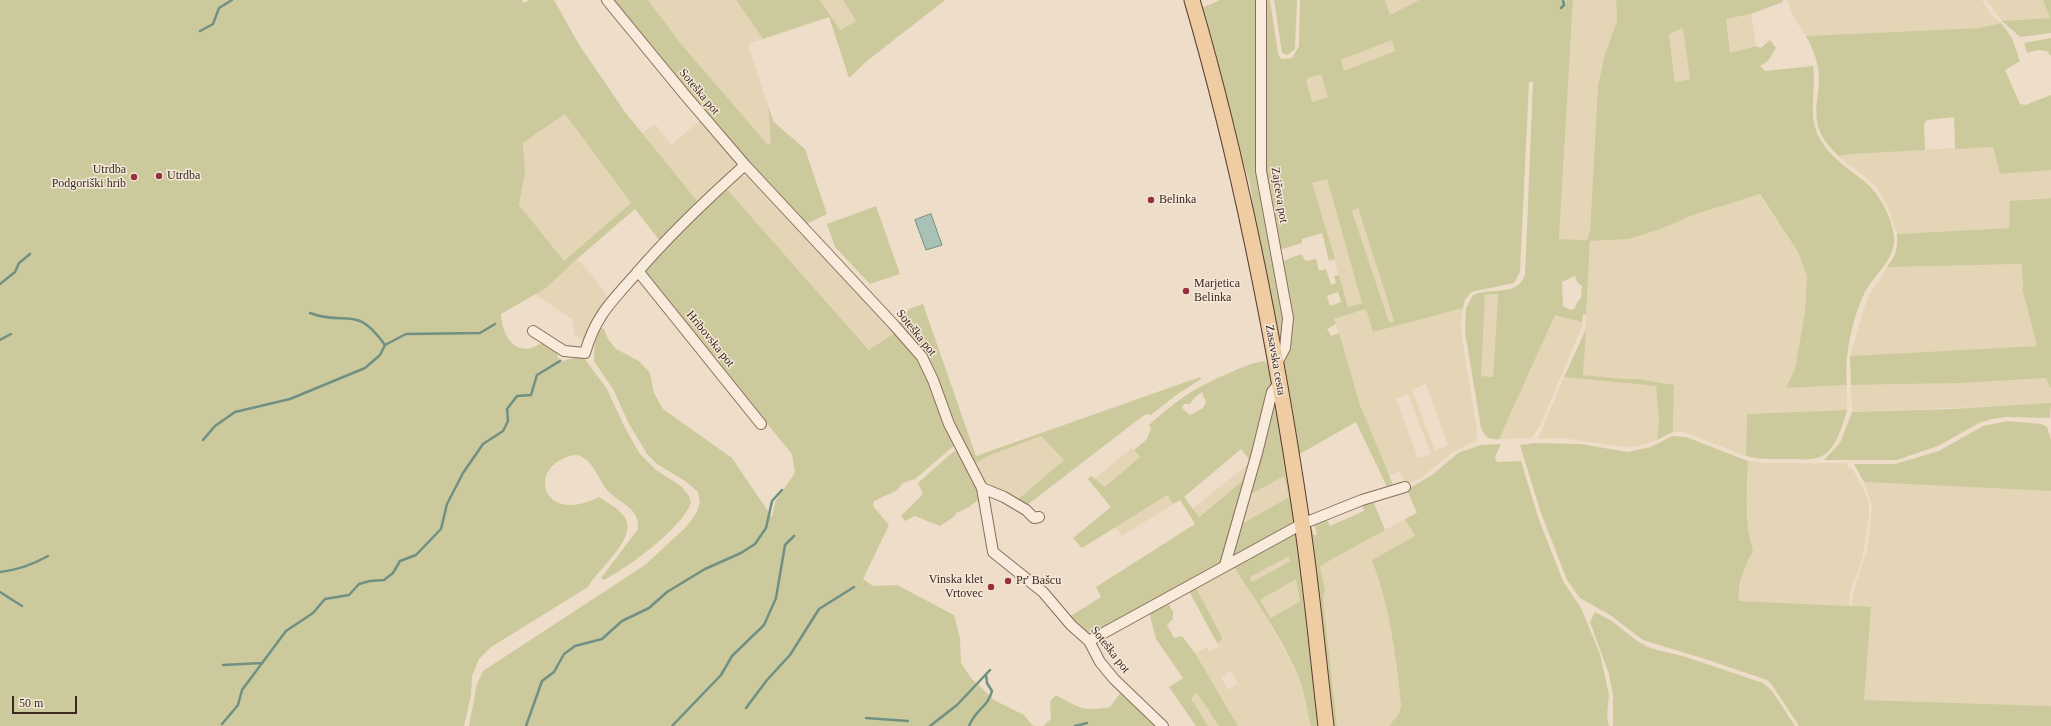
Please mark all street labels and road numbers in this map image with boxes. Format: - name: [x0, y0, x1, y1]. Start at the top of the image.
- street label: Soteška pot: [676, 66, 722, 118]
- street label: Zajčeva pot: [1267, 166, 1291, 224]
- street label: Soteška pot: [893, 307, 939, 359]
- street label: Hribovska pot: [683, 308, 737, 370]
- street label: Zasavska cesta: [1262, 323, 1288, 397]
- street label: Soteška pot: [1087, 624, 1133, 676]

